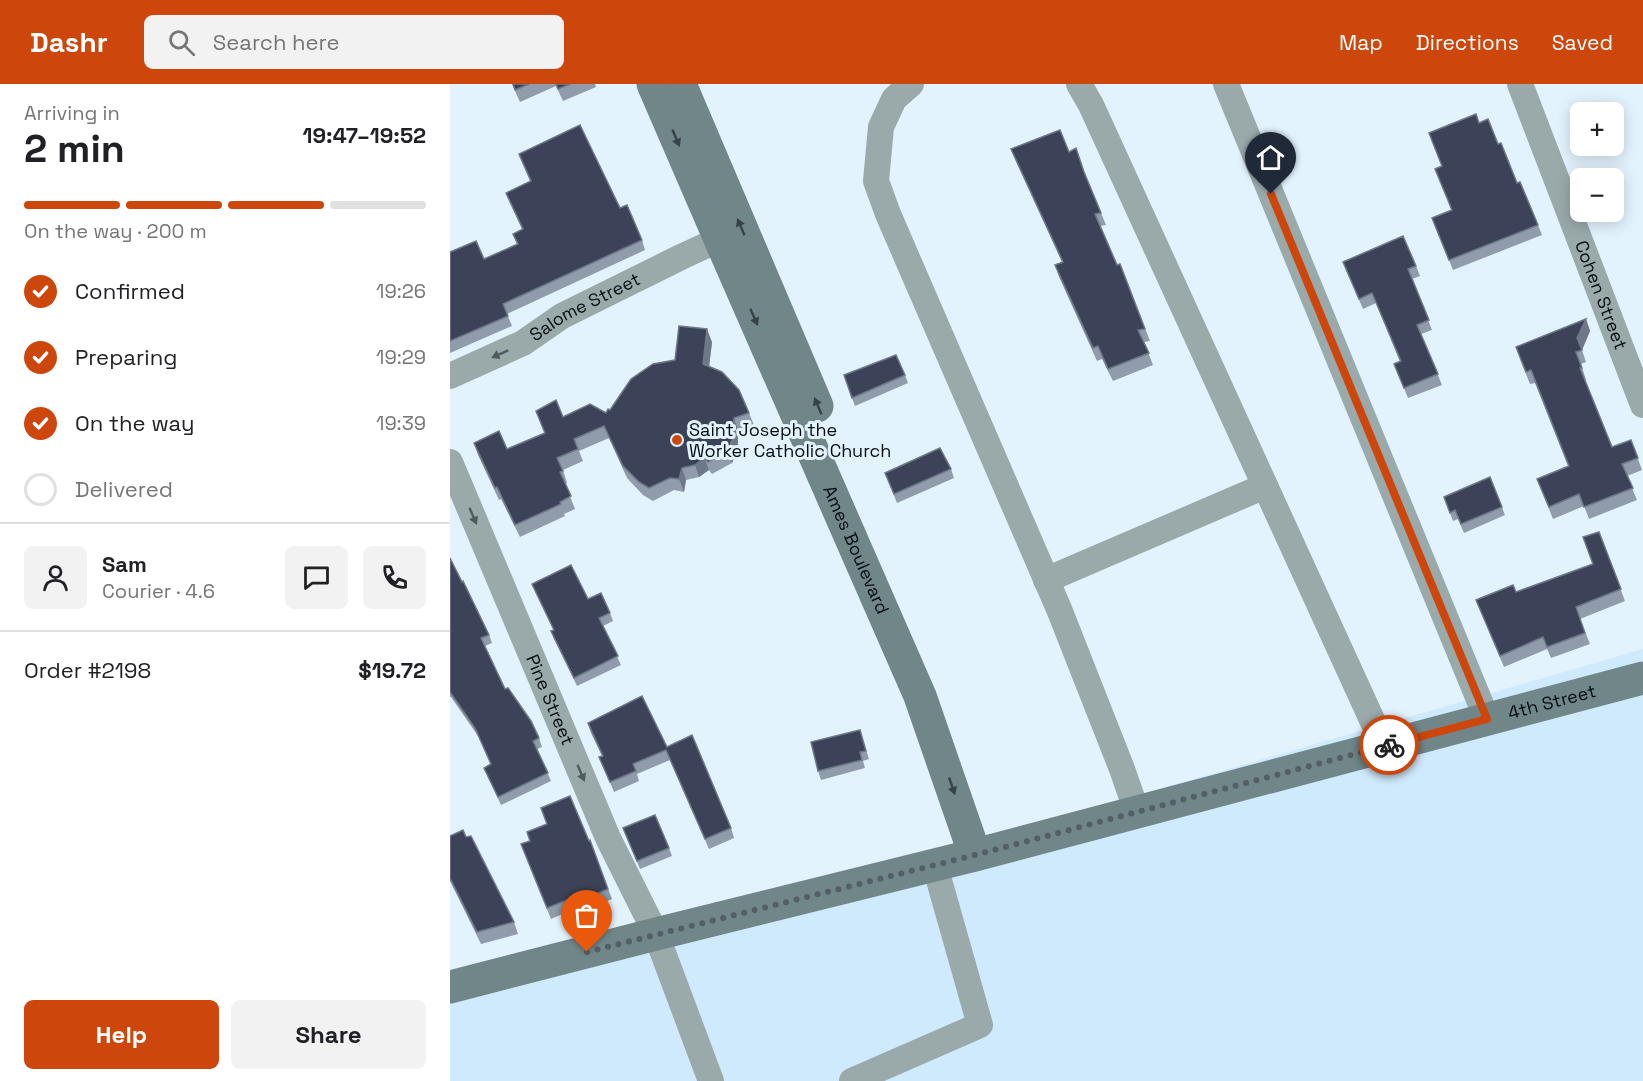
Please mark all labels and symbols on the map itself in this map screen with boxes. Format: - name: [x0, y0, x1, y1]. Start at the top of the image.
- one-way arrow: [671, 129, 681, 147]
- pin: [1245, 132, 1296, 194]
- one-way arrow: [736, 217, 746, 235]
- street label: Cohen Street: [1570, 237, 1633, 353]
- street label: Salome Street: [525, 267, 644, 346]
- one-way arrow: [749, 308, 758, 325]
- one-way arrow: [491, 349, 508, 358]
- one-way arrow: [812, 397, 822, 415]
- place label: Saint Joseph the Worker Catholic Church: [689, 418, 891, 462]
- marker: Saint Joseph the Worker Catholic Church: [670, 433, 684, 447]
- street label: Ames Boulevard: [818, 482, 895, 617]
- one-way arrow: [469, 507, 478, 525]
- street label: Pine Street: [521, 651, 580, 749]
- street label: 4th Street: [1505, 679, 1598, 724]
- courier: [1359, 715, 1419, 775]
- one-way arrow: [576, 765, 585, 782]
- one-way arrow: [947, 778, 957, 796]
- pin: [561, 890, 612, 952]

